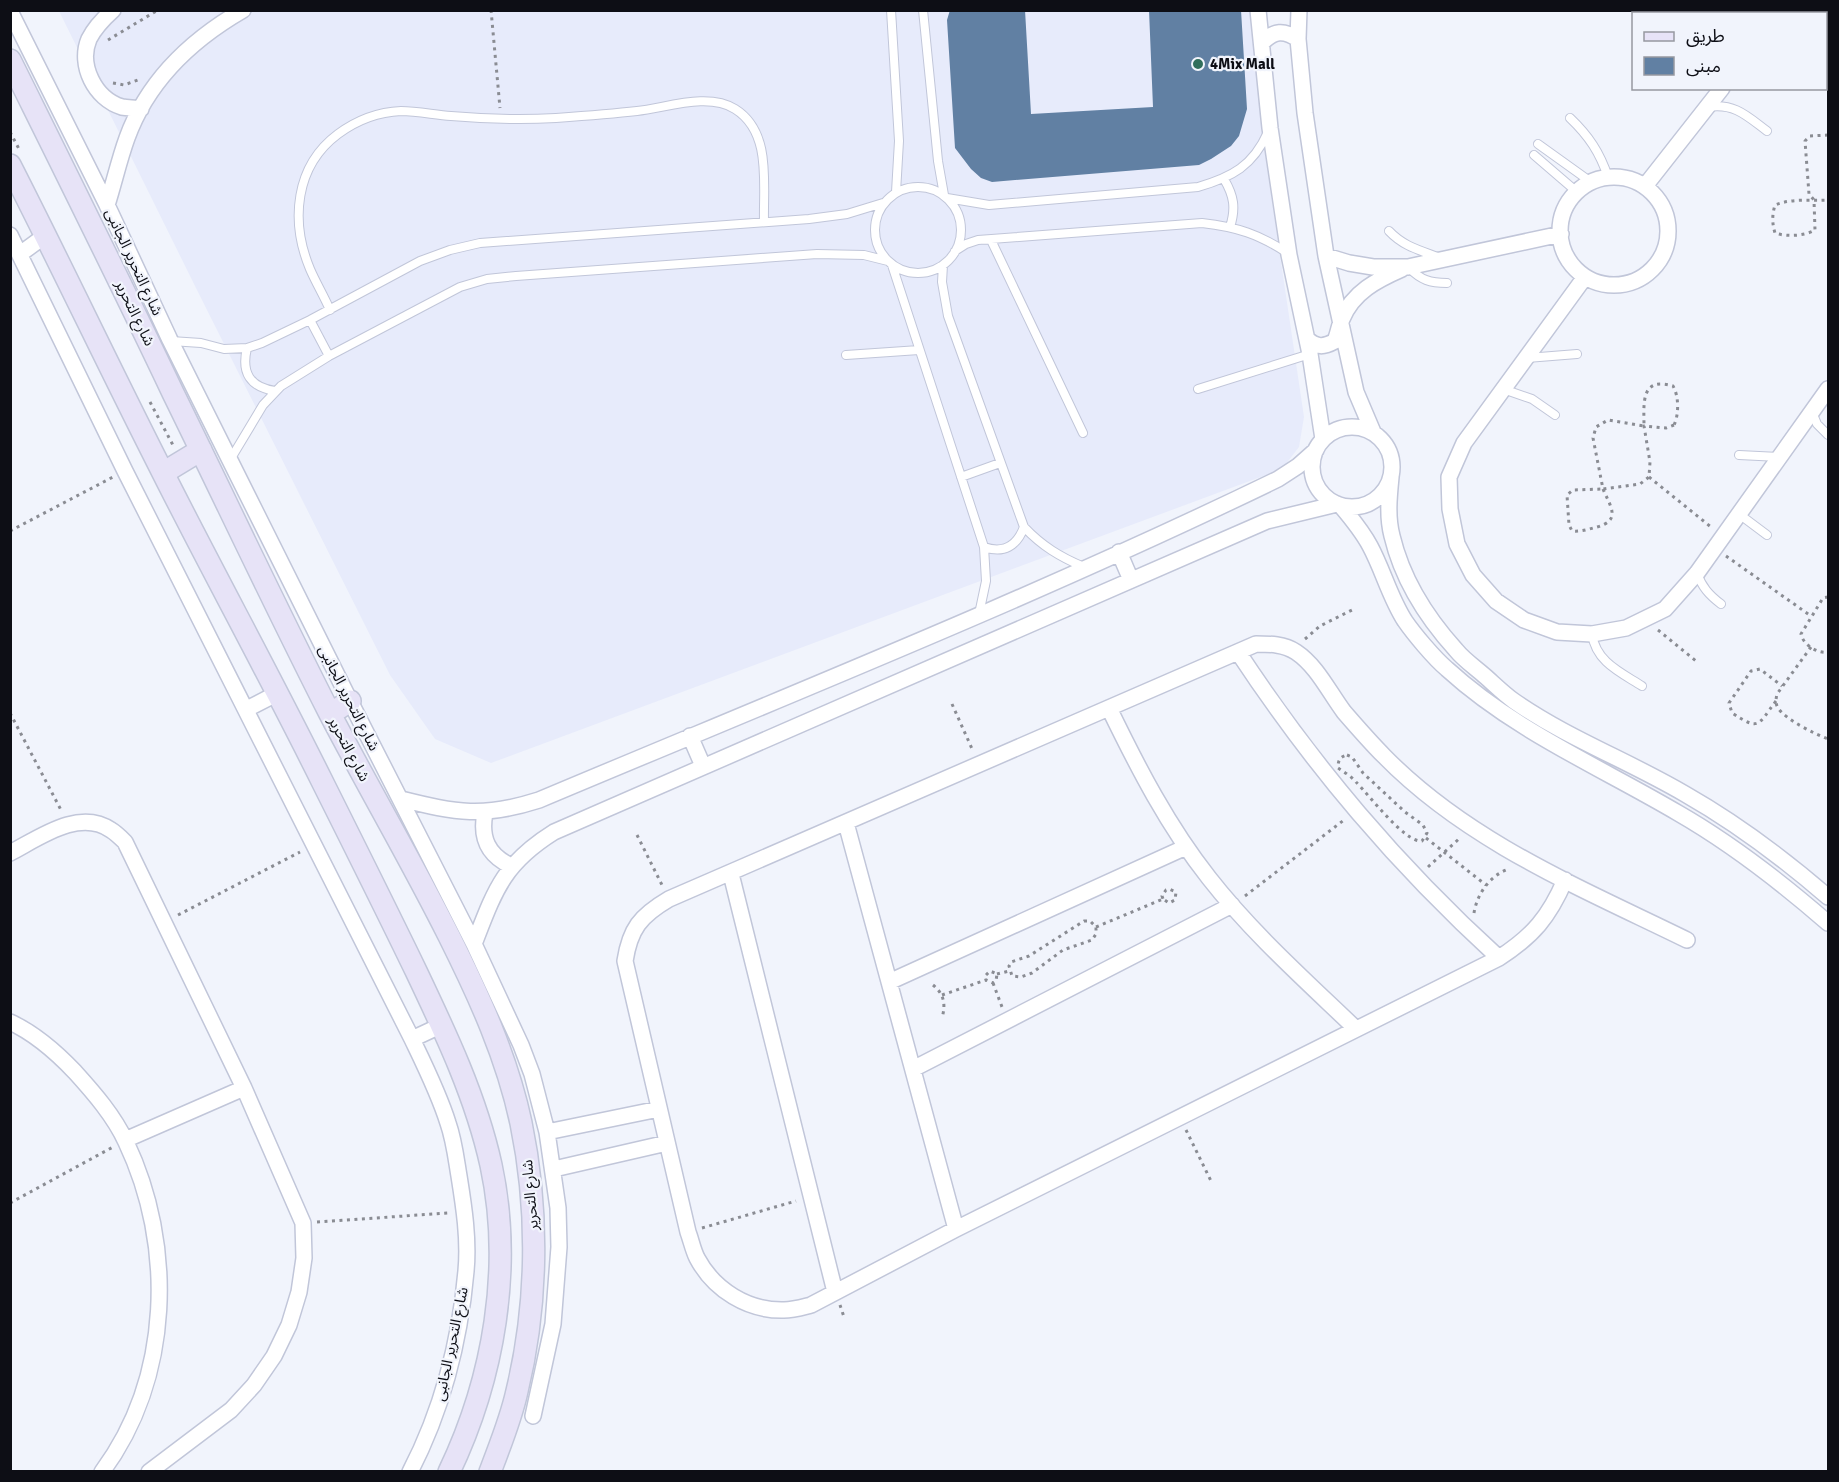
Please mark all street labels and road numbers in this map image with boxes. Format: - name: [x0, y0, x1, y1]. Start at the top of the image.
- street label: شارع التحرير الجانبى: [101, 206, 167, 318]
- street label: شارع التحرير: [111, 277, 159, 349]
- street label: شارع التحرير الجانبى: [315, 642, 383, 754]
- street label: شارع التحرير: [324, 713, 374, 785]
- street label: شارع التحرير: [518, 1158, 545, 1232]
- street label: شارع التحرير الجانبى: [430, 1285, 475, 1403]

